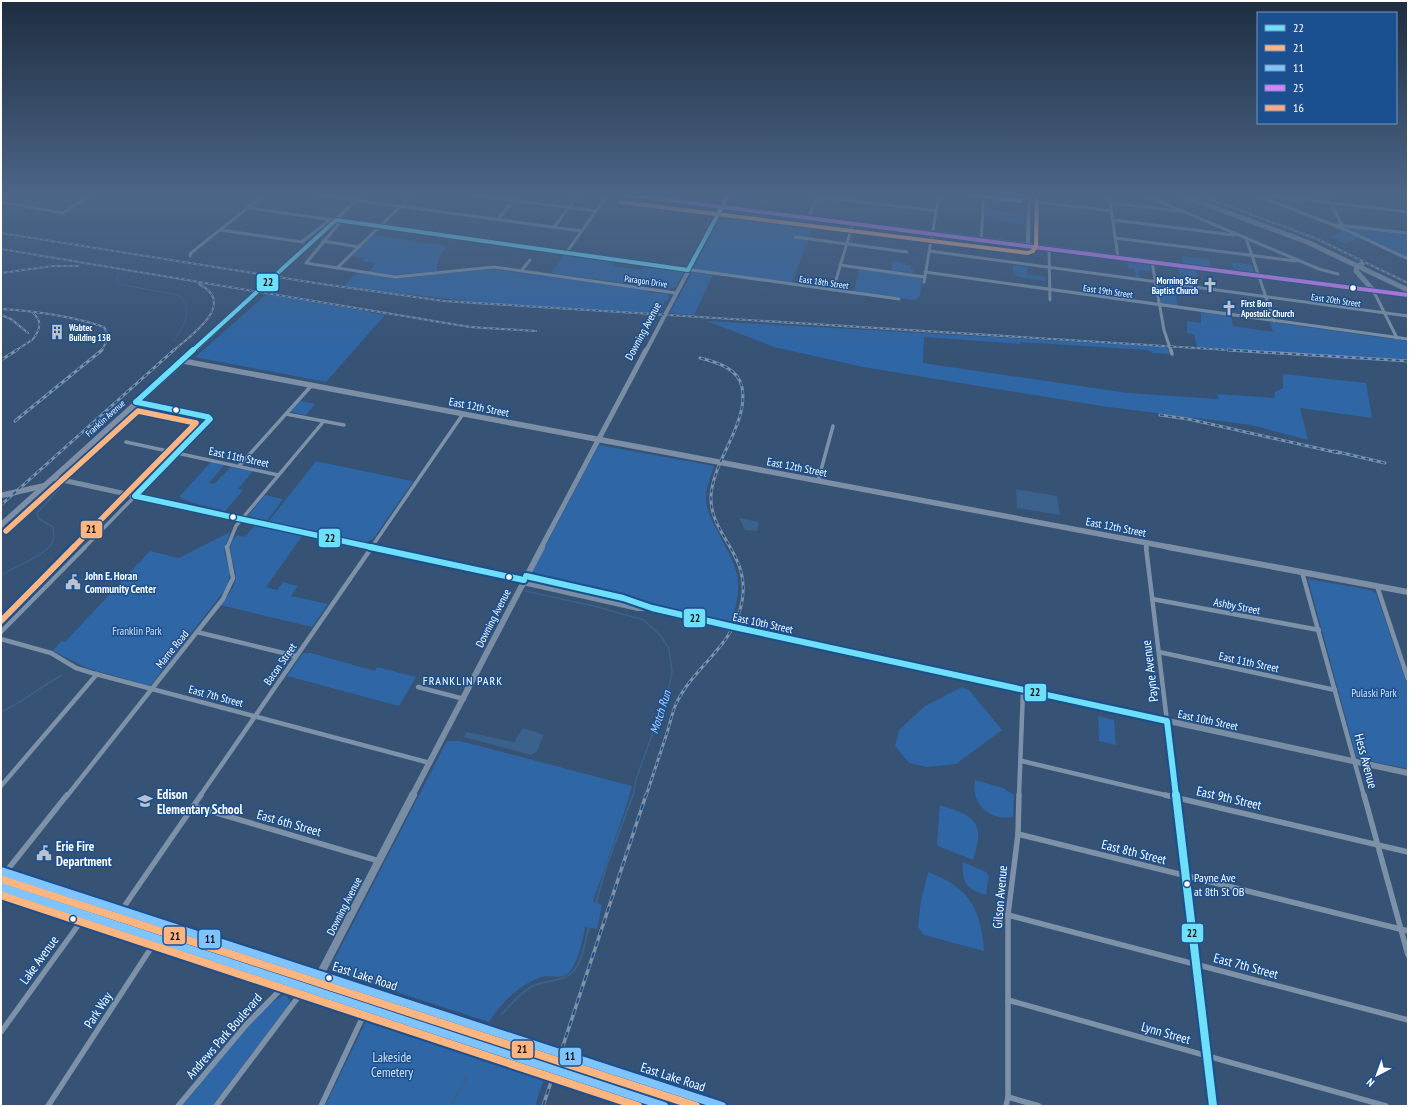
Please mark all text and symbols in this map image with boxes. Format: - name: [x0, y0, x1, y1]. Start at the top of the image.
- legend: [1257, 12, 1397, 124]
- text: 22: [1293, 20, 1304, 35]
- text: 21: [1293, 40, 1304, 55]
- text: 11: [1293, 60, 1304, 75]
- text: 25: [1293, 80, 1304, 95]
- text: 16: [1293, 100, 1304, 115]
- line badge: 22: [256, 273, 279, 292]
- street label: Paragon Drive: [624, 273, 669, 290]
- street label: East 18th Street: [798, 273, 850, 291]
- text: 22: [263, 275, 273, 289]
- place label: Morning Star Baptist Church: [1152, 275, 1198, 296]
- church icon: Morning Star Baptist Church: [1201, 276, 1219, 294]
- street label: East 19th Street: [1082, 282, 1134, 300]
- unlabelled marker: [1348, 283, 1358, 293]
- street label: East 20th Street: [1310, 291, 1362, 309]
- place label: First Born Apostolic Church: [1240, 298, 1294, 319]
- street label: Downing Avenue: [622, 299, 664, 362]
- church icon: First Born Apostolic Church: [1220, 299, 1238, 317]
- place label: Wabtec Building 13B: [68, 322, 111, 343]
- building icon: Wabtec Building 13B: [48, 323, 66, 341]
- street label: East 12th Street: [448, 394, 510, 420]
- street label: Franklin Avenue: [83, 397, 127, 439]
- unlabelled marker: [171, 405, 181, 415]
- street label: East 11th Street: [208, 444, 270, 470]
- street label: East 12th Street: [766, 454, 828, 480]
- unlabelled marker: [228, 512, 238, 522]
- street label: East 12th Street: [1085, 514, 1147, 540]
- line badge: 21: [80, 520, 103, 539]
- text: 21: [86, 522, 96, 536]
- line badge: 22: [318, 528, 341, 548]
- text: 22: [325, 531, 335, 545]
- place label: John E. Horan Community Center: [84, 569, 157, 596]
- unlabelled marker: [504, 572, 514, 582]
- public building icon: John E. Horan Community Center: [64, 573, 82, 591]
- street label: Downing Avenue: [472, 586, 514, 650]
- street label: Ashby Street: [1212, 595, 1262, 617]
- line badge: 22: [683, 608, 706, 628]
- street label: East 10th Street: [732, 610, 794, 636]
- text: 22: [690, 611, 700, 625]
- park label: Franklin Park: [112, 624, 162, 638]
- street label: Marne Road: [152, 627, 192, 671]
- street label: Payne Avenue: [1138, 639, 1162, 703]
- street label: Bacon Street: [261, 640, 299, 688]
- street label: East 11th Street: [1218, 649, 1280, 675]
- district label: FRANKLIN PARK: [423, 673, 503, 688]
- street label: East 7th Street: [187, 682, 245, 710]
- line badge: 22: [1024, 683, 1047, 702]
- text: 22: [1030, 685, 1040, 699]
- park label: Pulaski Park: [1351, 686, 1397, 700]
- water label: Motch Run: [646, 688, 674, 735]
- street label: East 10th Street: [1177, 707, 1239, 733]
- street label: Hess Avenue: [1350, 732, 1382, 790]
- street label: East 9th Street: [1195, 782, 1264, 814]
- place label: Edison Elementary School: [157, 786, 243, 818]
- school or university icon: Edison Elementary School: [136, 792, 154, 810]
- street label: East 6th Street: [255, 806, 324, 840]
- street label: East 8th Street: [1100, 836, 1169, 868]
- place label: Erie Fire Department: [56, 838, 112, 870]
- public building icon: Erie Fire Department: [35, 844, 53, 862]
- street label: Gilson Avenue: [989, 865, 1011, 929]
- place label: Payne Ave at 8th St OB: [1194, 870, 1245, 899]
- street label: Downing Avenue: [323, 874, 365, 938]
- marker: Payne Ave at 8th St OB: [1182, 879, 1192, 889]
- unlabelled marker: [68, 914, 78, 924]
- line badge: 22: [1181, 923, 1204, 943]
- line badge: 21: [163, 926, 186, 945]
- text: 22: [1187, 926, 1197, 940]
- text: 21: [170, 929, 180, 943]
- line badge: 11: [198, 929, 221, 949]
- street label: Lake Avenue: [16, 932, 62, 988]
- text: 11: [205, 932, 215, 946]
- street label: East 7th Street: [1212, 949, 1281, 983]
- street label: East Lake Road: [330, 958, 400, 994]
- unlabelled marker: [324, 973, 334, 983]
- street label: Park Way: [80, 989, 116, 1031]
- street label: Andrews Park Boulevard: [182, 990, 266, 1082]
- street label: Lynn Street: [1139, 1018, 1193, 1048]
- line badge: 21: [511, 1040, 534, 1059]
- text: 21: [517, 1042, 527, 1056]
- line badge: 11: [559, 1047, 582, 1066]
- park label: Lakeside Cemetery: [371, 1049, 413, 1081]
- text: 11: [565, 1049, 575, 1063]
- north arrow: [1357, 1055, 1397, 1095]
- street label: East Lake Road: [638, 1059, 708, 1095]
- text: N: [1364, 1075, 1377, 1090]

